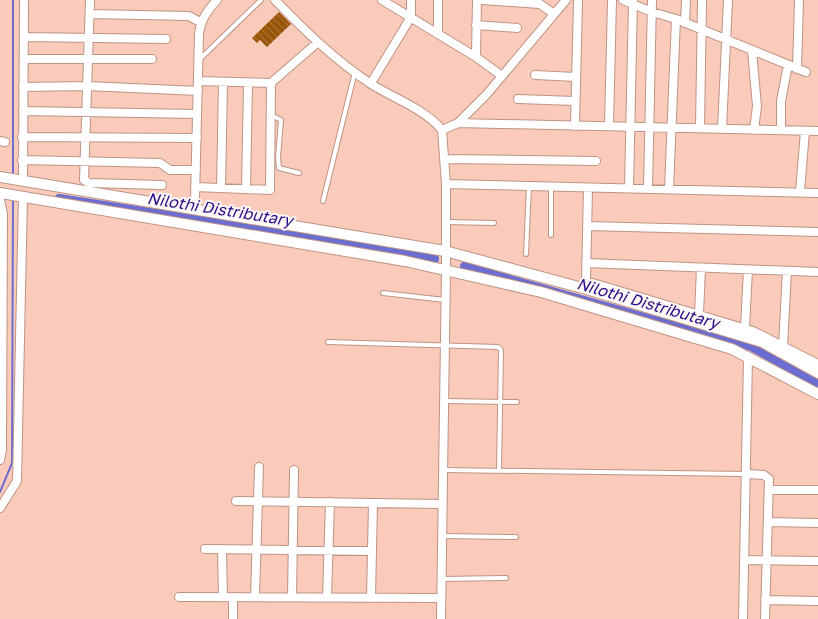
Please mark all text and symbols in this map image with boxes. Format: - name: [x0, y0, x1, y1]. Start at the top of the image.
- water label: Nilothi Distributary: [146, 188, 296, 231]
- water label: Nilothi Distributary: [575, 273, 723, 333]

